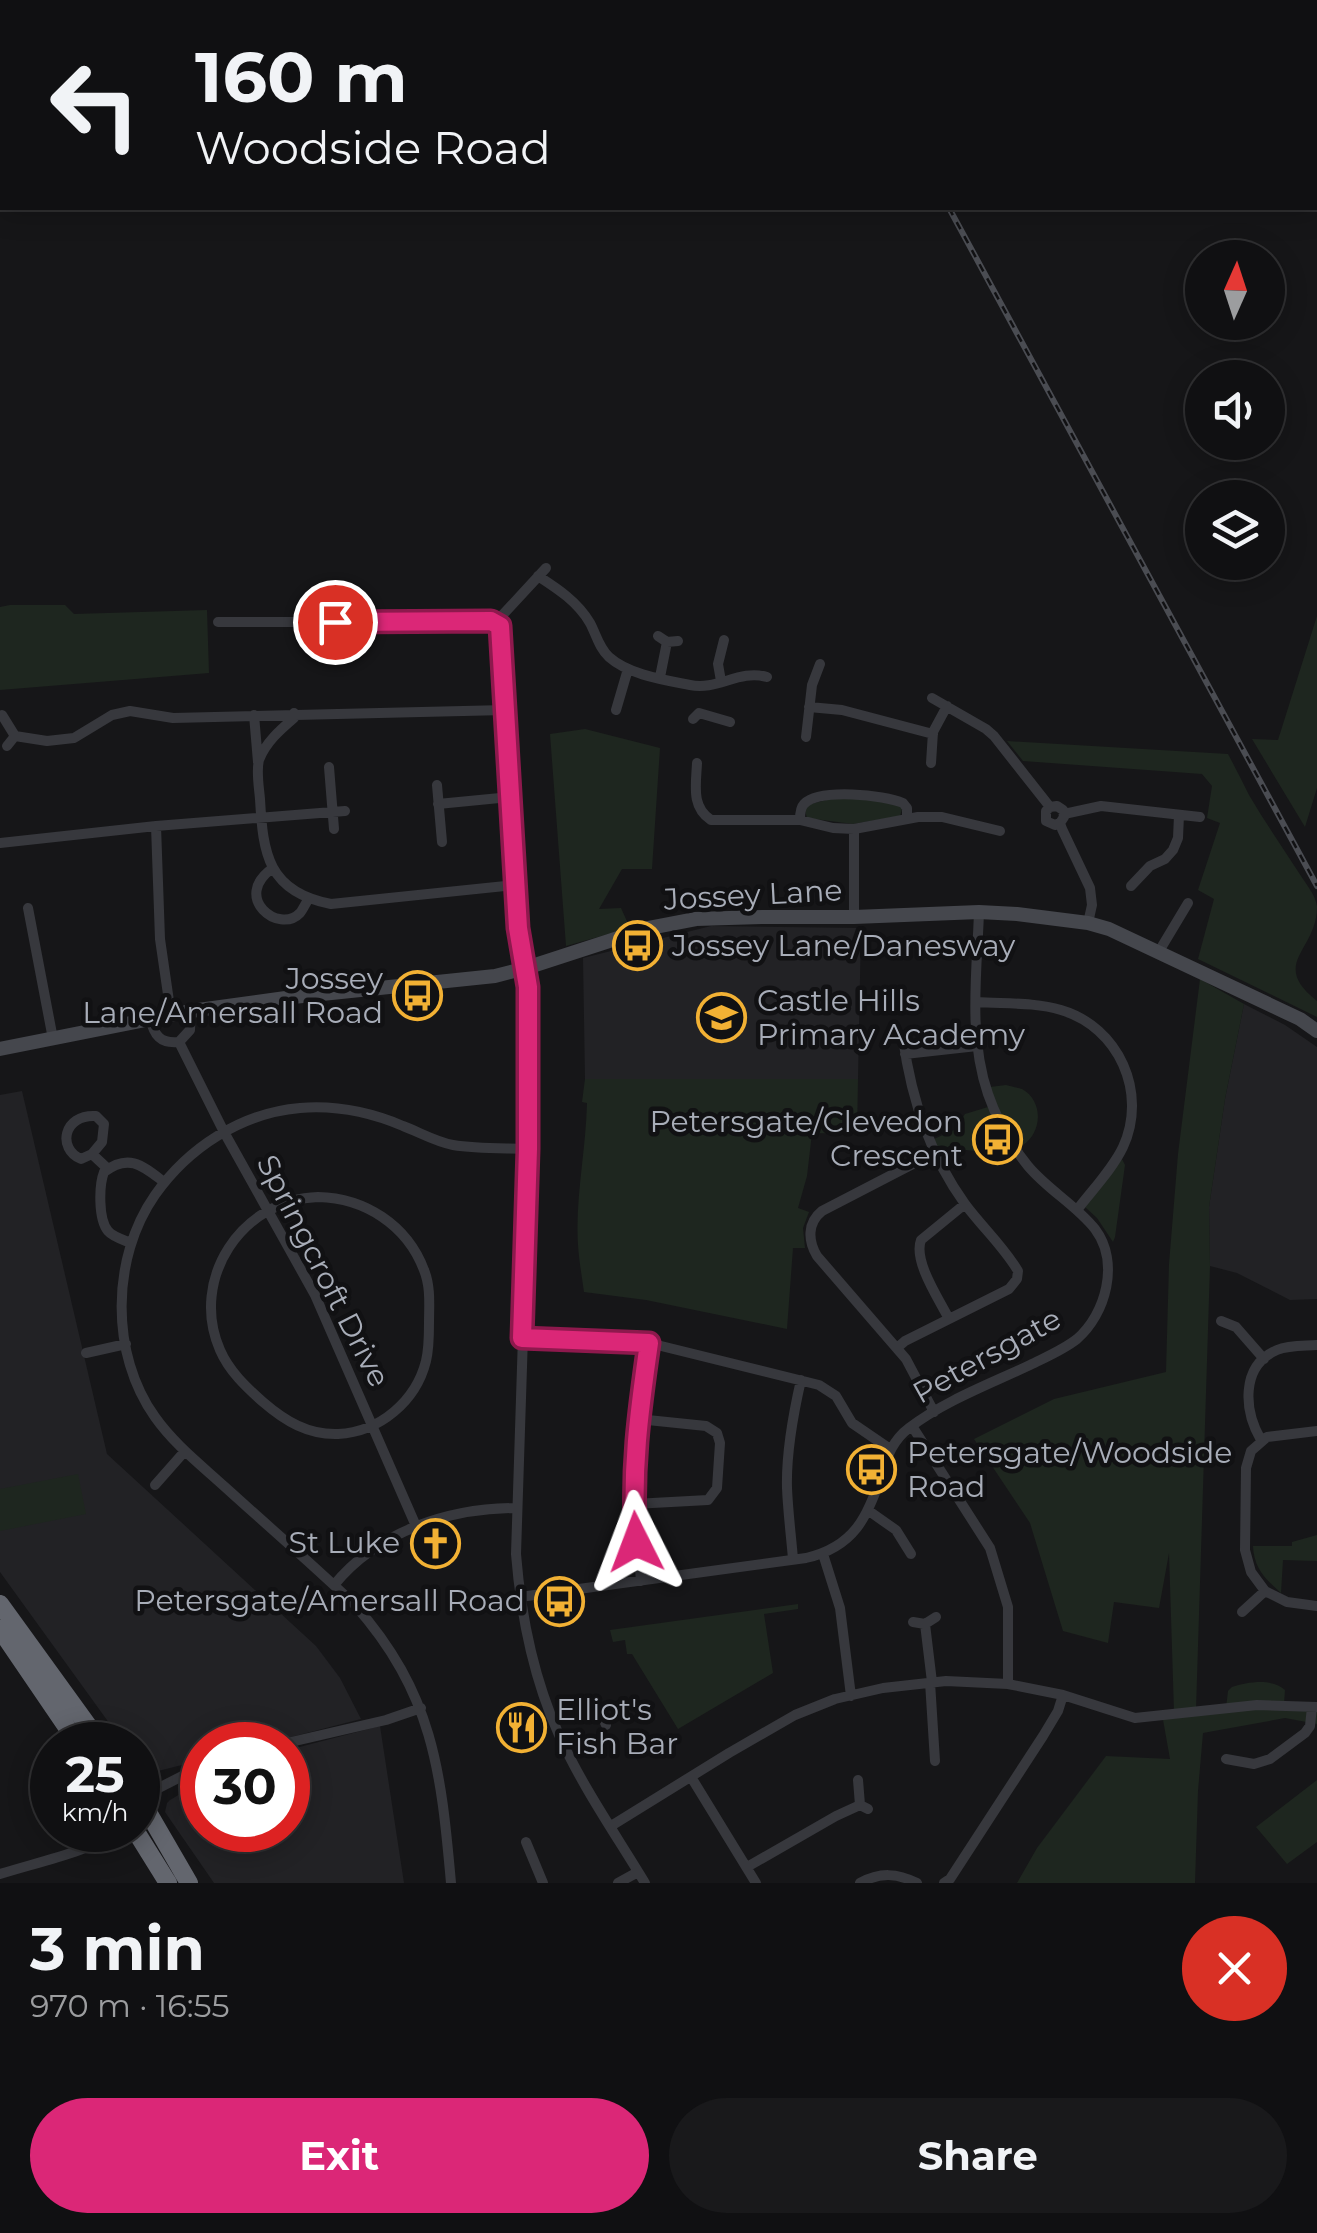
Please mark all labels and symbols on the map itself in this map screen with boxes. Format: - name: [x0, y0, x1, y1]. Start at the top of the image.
- north arrow: [1185, 240, 1285, 340]
- pin: [293, 580, 378, 665]
- street label: Jossey Lane: [662, 871, 843, 918]
- bus stop icon: Jossey Lane/Danesway: [611, 920, 663, 972]
- place label: Jossey Lane/Danesway: [671, 927, 1016, 964]
- place label: Jossey Lane/Amersall Road: [82, 960, 384, 1031]
- bus stop icon: Jossey Lane/Amersall Road: [392, 970, 444, 1022]
- place label: Castle Hills Primary Academy: [757, 982, 1026, 1053]
- school or university icon: Castle Hills Primary Academy: [696, 992, 748, 1044]
- place label: Petersgate/Clevedon Crescent: [649, 1103, 963, 1174]
- bus stop icon: Petersgate/Clevedon Crescent: [972, 1113, 1024, 1165]
- street label: Springcroft Drive: [249, 1148, 398, 1393]
- street label: Petersgate: [906, 1300, 1067, 1411]
- place label: Petersgate/Woodside Road: [907, 1434, 1232, 1505]
- bus stop icon: Petersgate/Woodside Road: [846, 1444, 898, 1496]
- position arrow: [584, 1490, 688, 1594]
- church icon: St Luke: [409, 1517, 461, 1569]
- place label: St Luke: [288, 1524, 400, 1561]
- bus stop icon: Petersgate/Amersall Road: [534, 1575, 586, 1627]
- place label: Petersgate/Amersall Road: [134, 1582, 525, 1619]
- place label: Elliot's Fish Bar: [556, 1691, 678, 1762]
- restaurant icon: Elliot's Fish Bar: [495, 1701, 547, 1753]
- speed limit sign: 30: [180, 1722, 310, 1852]

